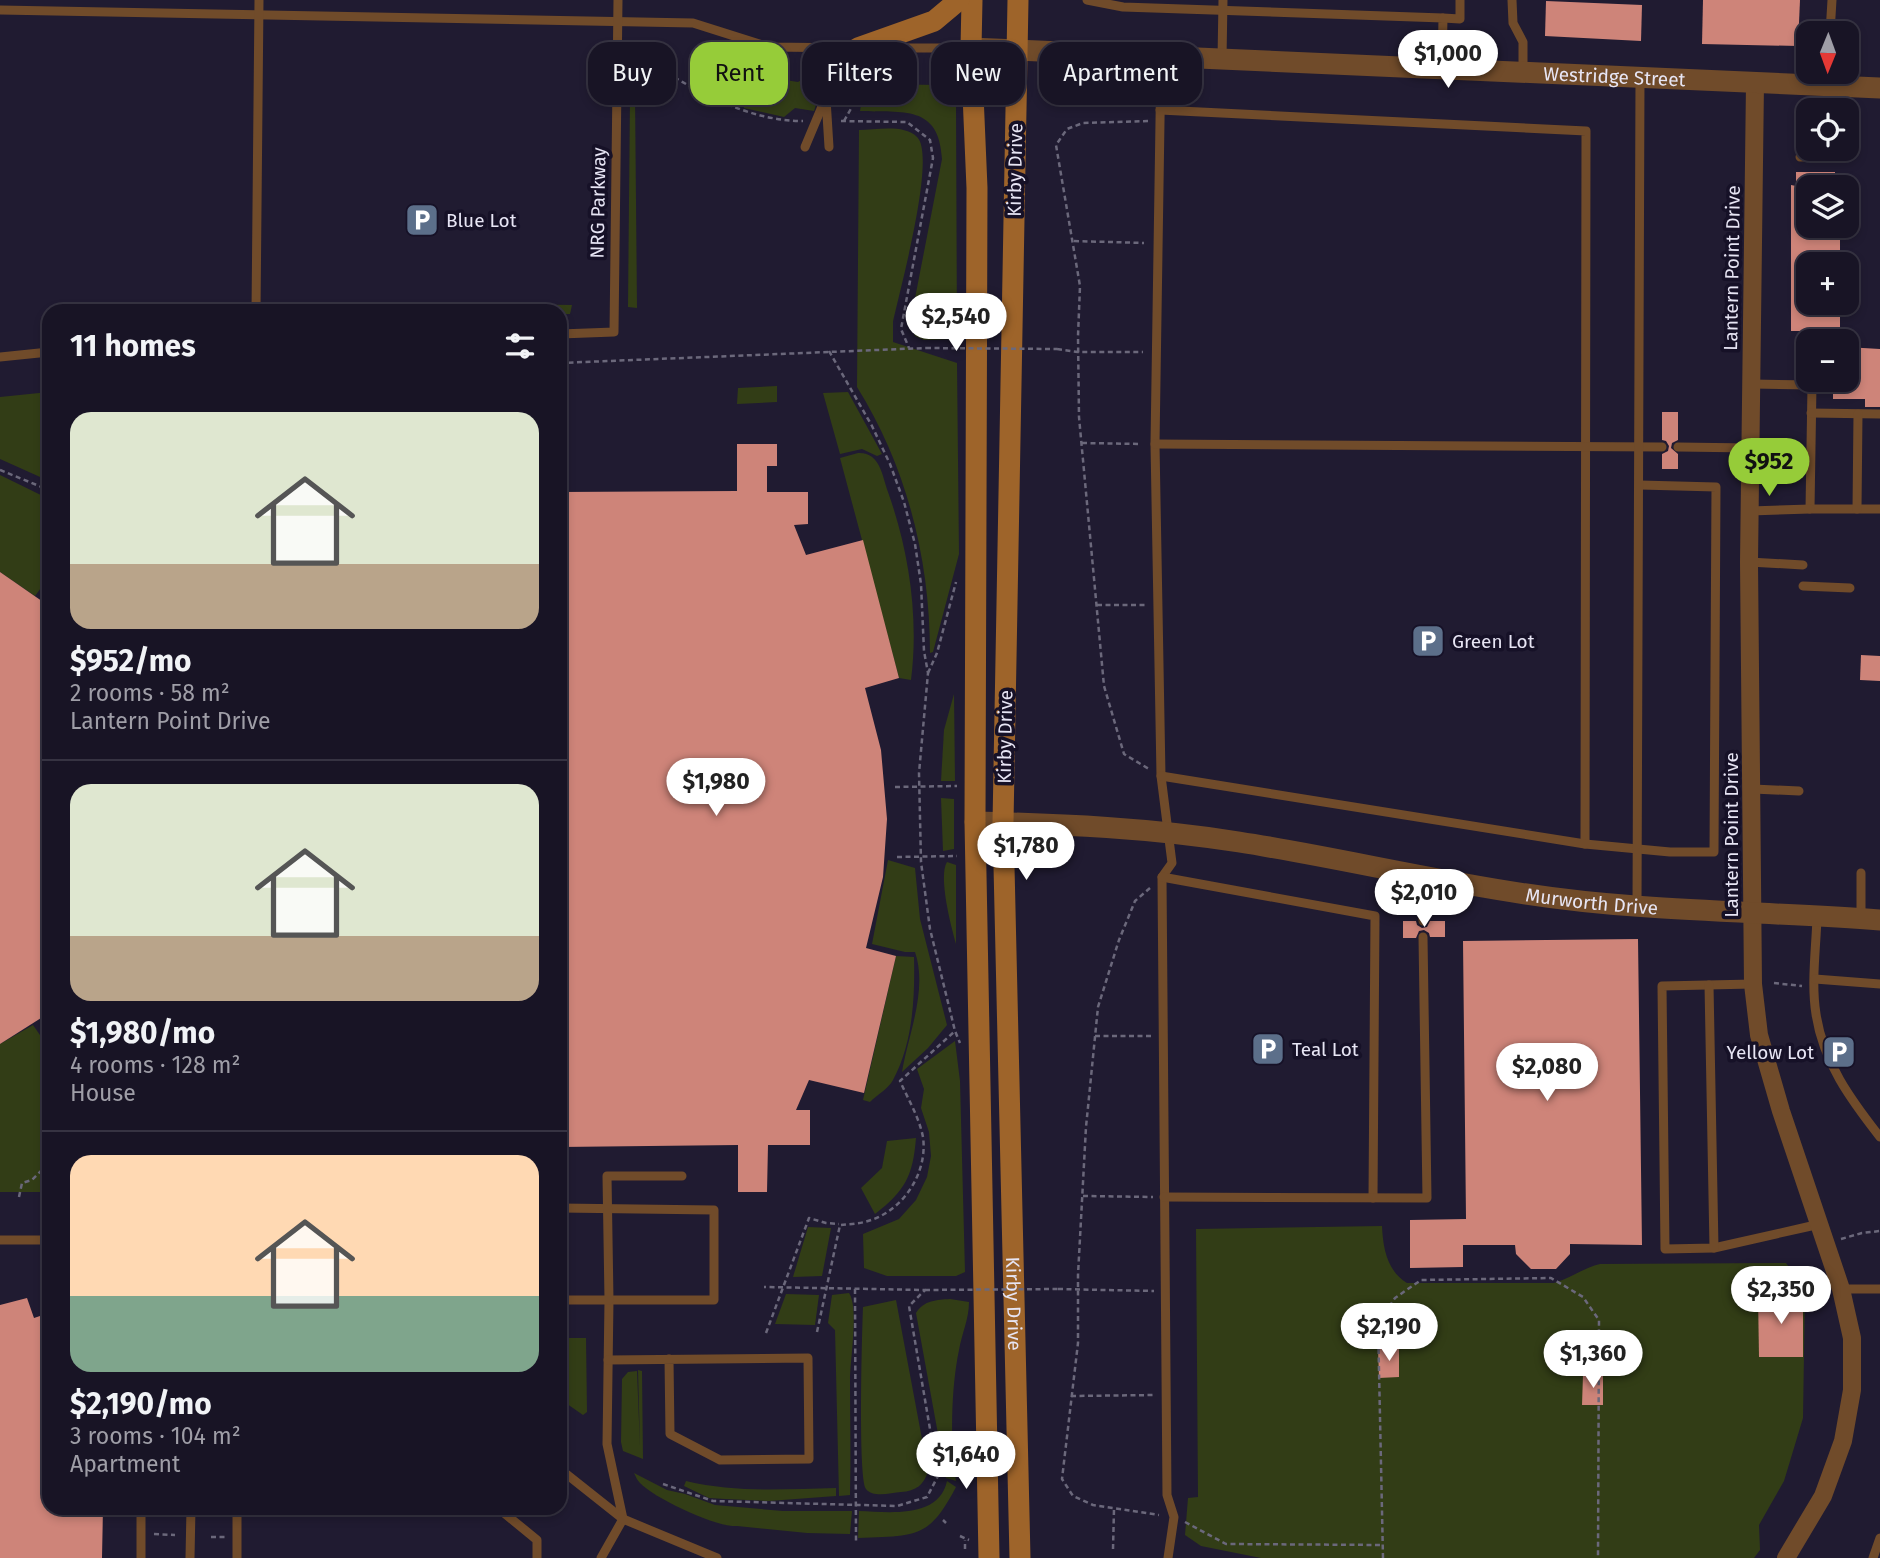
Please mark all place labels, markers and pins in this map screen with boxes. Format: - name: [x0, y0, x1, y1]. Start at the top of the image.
- pin: $1,000: [1391, 31, 1505, 90]
- parking icon: Blue Lot: [403, 201, 441, 239]
- place label: Blue Lot: [446, 209, 517, 232]
- pin: $2,540: [899, 294, 1013, 353]
- pin: $952: [1728, 438, 1810, 498]
- parking icon: Green Lot: [1409, 622, 1447, 660]
- place label: Green Lot: [1452, 630, 1535, 653]
- pin: $1,980: [659, 758, 773, 818]
- pin: $1,780: [969, 822, 1083, 882]
- pin: $2,010: [1367, 870, 1481, 929]
- parking icon: Teal Lot: [1249, 1030, 1287, 1068]
- parking icon: Yellow Lot: [1820, 1033, 1858, 1071]
- place label: Teal Lot: [1292, 1038, 1359, 1061]
- place label: Yellow Lot: [1727, 1041, 1814, 1064]
- pin: $2,080: [1490, 1044, 1604, 1103]
- pin: $2,350: [1724, 1266, 1838, 1326]
- pin: $2,190: [1332, 1304, 1446, 1363]
- pin: $1,360: [1536, 1330, 1650, 1390]
- pin: $1,640: [909, 1432, 1023, 1491]

